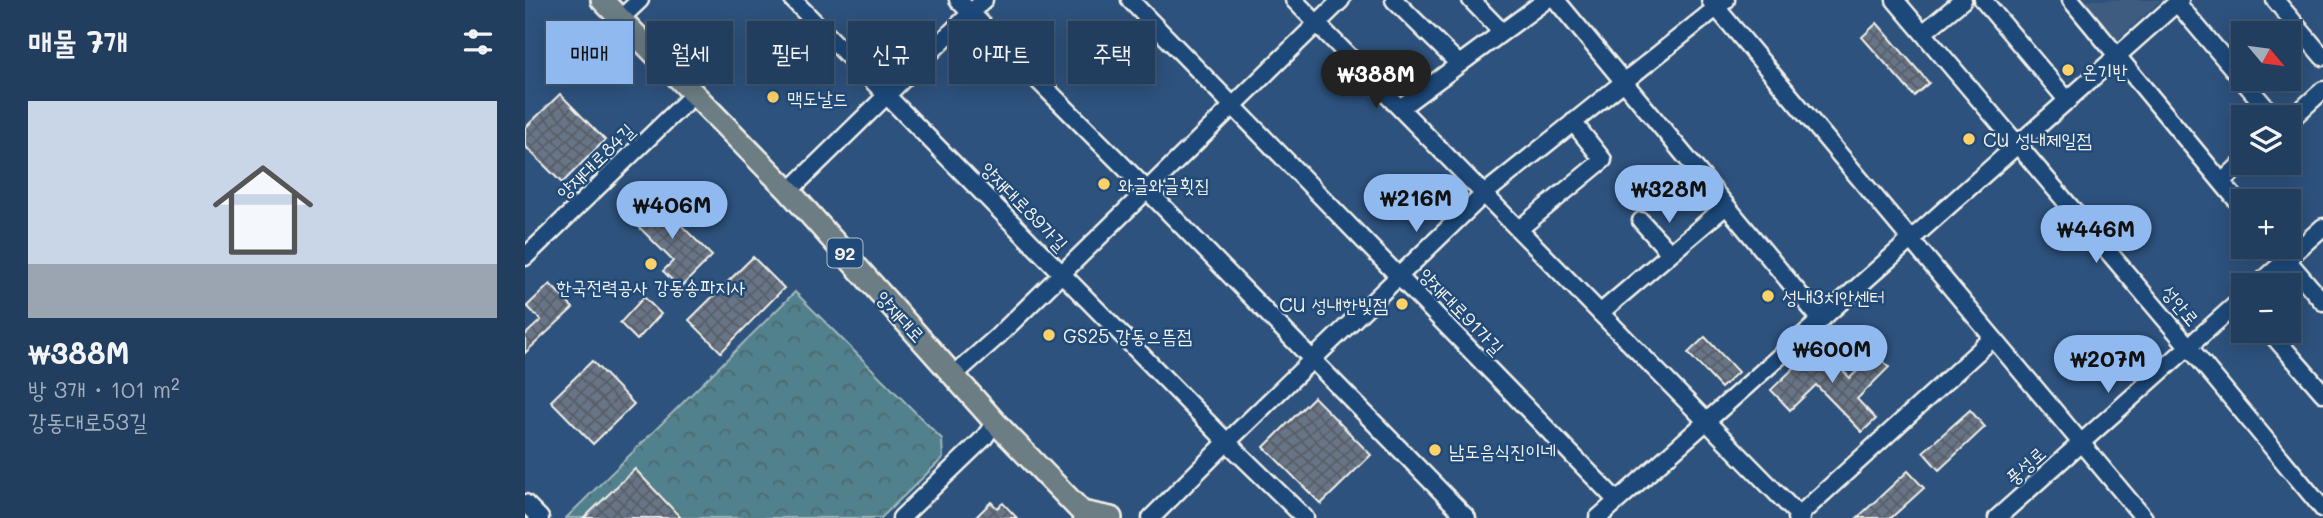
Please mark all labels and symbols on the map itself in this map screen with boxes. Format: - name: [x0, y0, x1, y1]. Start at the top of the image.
- north arrow: [2231, 21, 2301, 91]
- pin: ₩388M: [1327, 50, 1425, 110]
- place label: 온기반: [2082, 58, 2128, 83]
- marker: 온기반: [2060, 62, 2076, 78]
- place label: 맥도날드: [787, 85, 848, 110]
- marker: 맥도날드: [765, 89, 781, 105]
- street label: 양재대로84길: [551, 118, 639, 204]
- place label: CU 성내제일점: [1983, 127, 2092, 152]
- marker: CU 성내제일점: [1961, 131, 1977, 147]
- street label: 양재대로89가길: [976, 156, 1074, 256]
- pin: ₩328M: [1620, 166, 1718, 225]
- place label: 와글와글횟집: [1118, 172, 1210, 197]
- pin: ₩216M: [1367, 174, 1465, 234]
- marker: 와글와글횟집: [1096, 176, 1112, 192]
- pin: ₩406M: [623, 182, 721, 241]
- pin: ₩446M: [2047, 205, 2145, 265]
- road number: 92: [827, 239, 863, 268]
- marker: 한국전력공사 강동송파지사: [643, 256, 659, 272]
- street label: 양재대로91가길: [1414, 262, 1510, 360]
- place label: 한국전력공사 강동송파지사: [556, 274, 746, 299]
- street label: 성안로: [2157, 279, 2205, 331]
- place label: 성내3치안센터: [1782, 284, 1885, 309]
- street label: 양재대로: [871, 285, 931, 347]
- marker: 성내3치안센터: [1760, 288, 1776, 304]
- place label: CU 성내한빛점: [1279, 292, 1388, 317]
- marker: CU 성내한빛점: [1394, 296, 1410, 312]
- place label: GS25 강동으뜸점: [1063, 323, 1192, 348]
- pin: ₩600M: [1783, 326, 1881, 385]
- marker: GS25 강동으뜸점: [1041, 327, 1057, 343]
- pin: ₩207M: [2059, 336, 2157, 395]
- place label: 남도음식진이네: [1449, 438, 1556, 463]
- street label: 풍성로: [2000, 440, 2050, 490]
- marker: 남도음식진이네: [1427, 442, 1443, 458]

